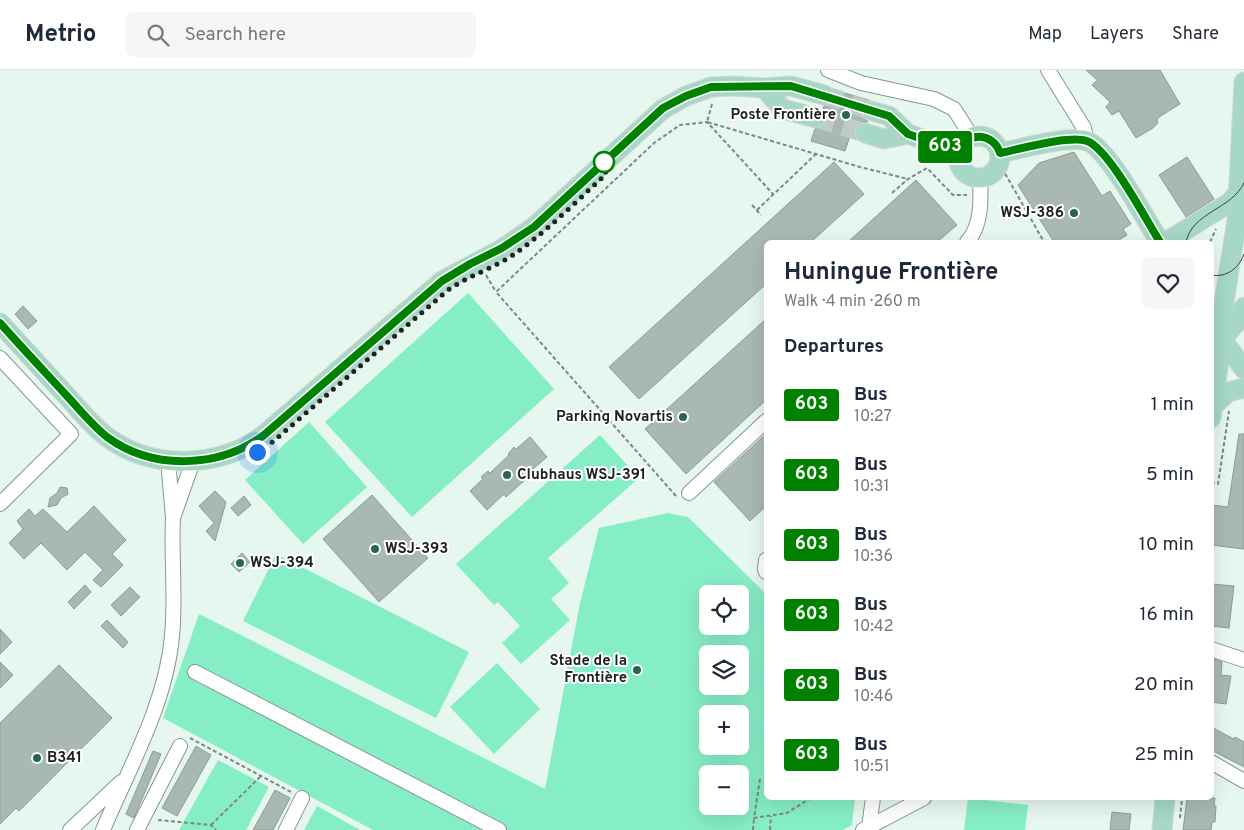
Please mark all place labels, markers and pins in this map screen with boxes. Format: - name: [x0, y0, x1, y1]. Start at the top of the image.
- place label: Poste Frontière: [730, 106, 836, 125]
- marker: Poste Frontière: [840, 109, 852, 121]
- unlabelled marker: [593, 151, 615, 173]
- place label: WSJ-386: [1000, 204, 1064, 223]
- marker: WSJ-386: [1068, 207, 1080, 219]
- place label: Parking Novartis: [556, 408, 673, 427]
- marker: Parking Novartis: [677, 411, 689, 423]
- place label: Clubhaus WSJ-391: [517, 466, 646, 485]
- marker: Clubhaus WSJ-391: [501, 469, 513, 481]
- place label: WSJ-393: [385, 540, 448, 559]
- marker: WSJ-393: [369, 543, 381, 555]
- place label: WSJ-394: [250, 554, 314, 573]
- marker: WSJ-394: [234, 557, 246, 569]
- place label: Stade de la Frontière: [549, 652, 627, 688]
- marker: Stade de la Frontière: [631, 664, 643, 676]
- place label: B341: [47, 749, 82, 768]
- marker: B341: [31, 752, 43, 764]

